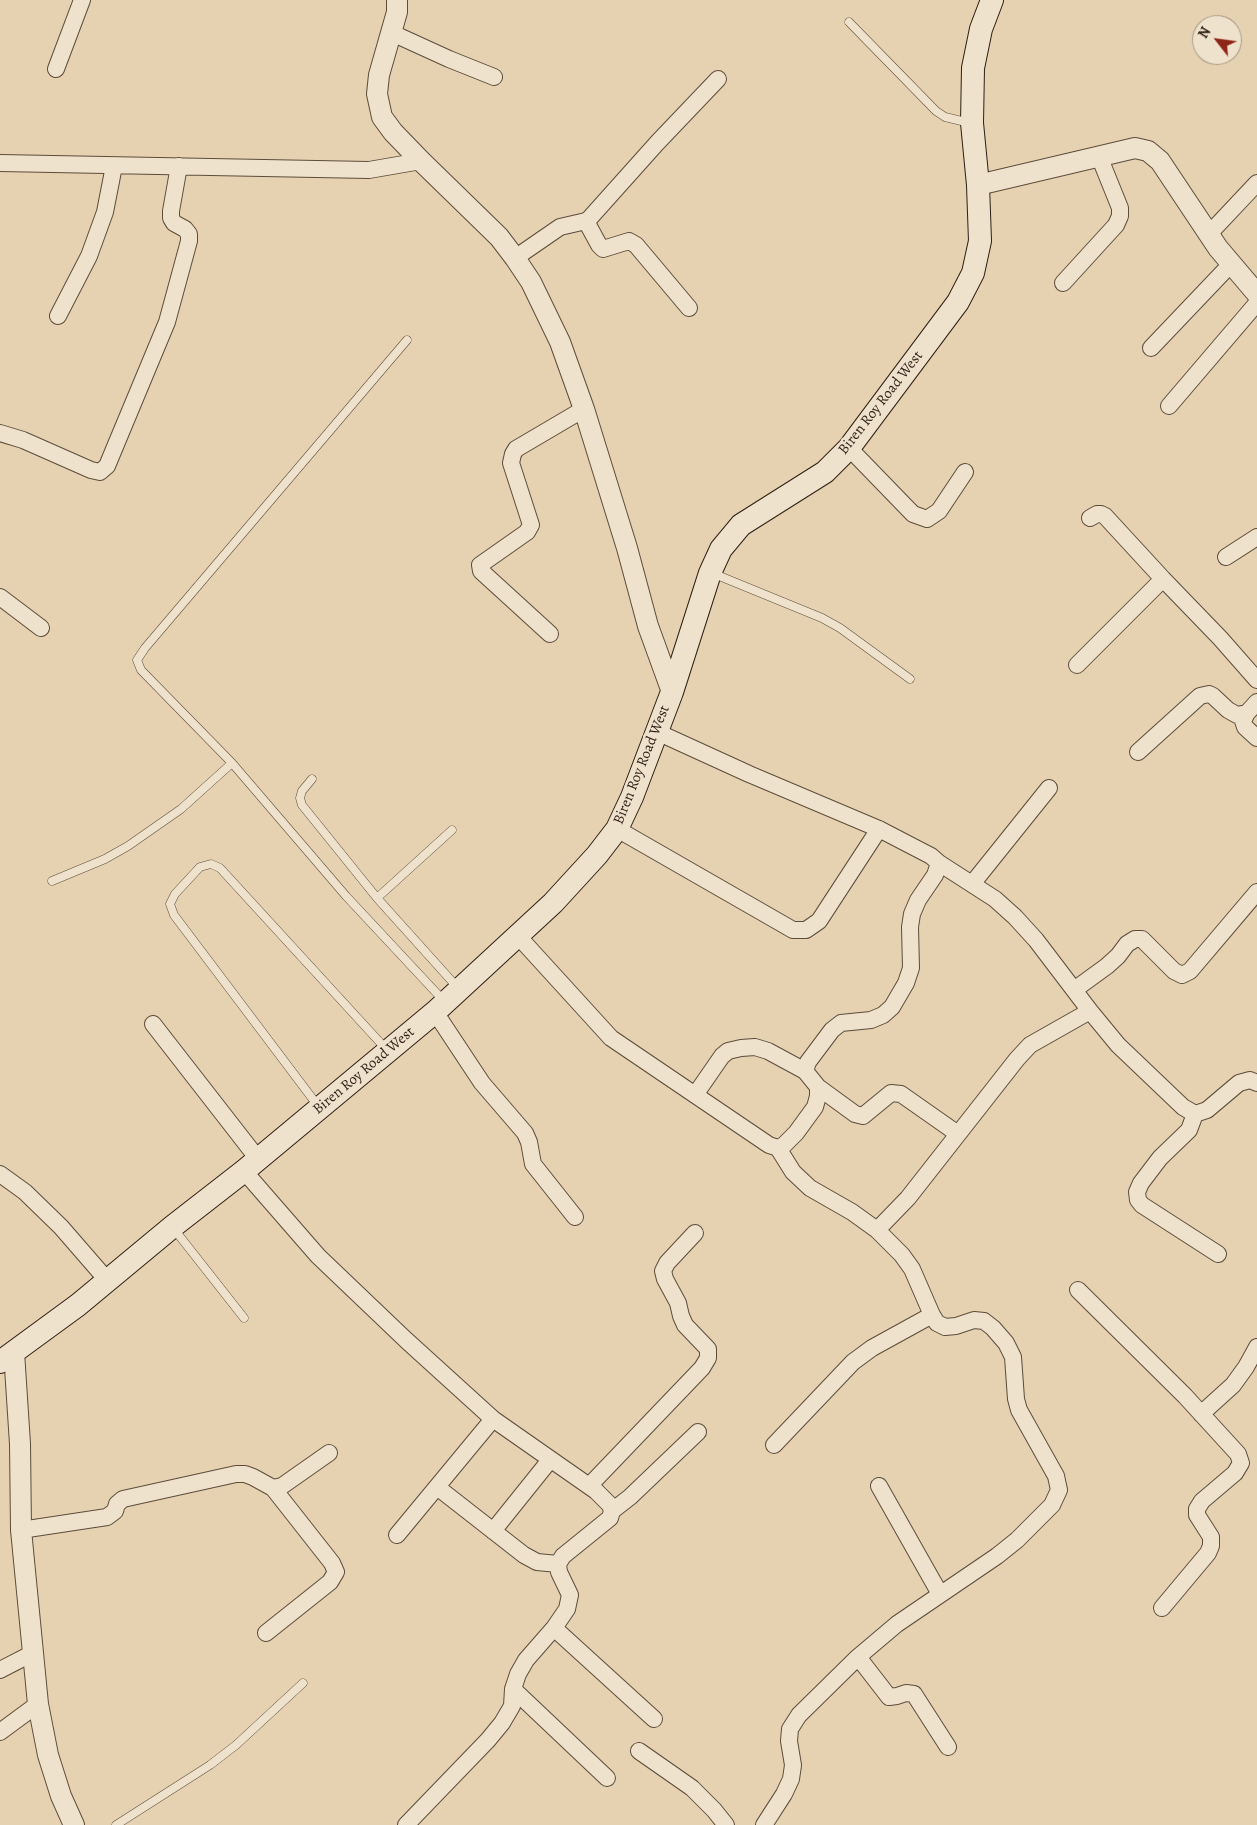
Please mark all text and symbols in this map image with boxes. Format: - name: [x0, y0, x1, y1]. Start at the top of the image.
- north arrow: [1192, 15, 1242, 65]
- text: N: [1194, 24, 1215, 42]
- street label: Biren Roy Road West: [835, 347, 927, 459]
- street label: Biren Roy Road West: [610, 703, 674, 827]
- street label: Biren Roy Road West: [310, 1023, 418, 1119]

